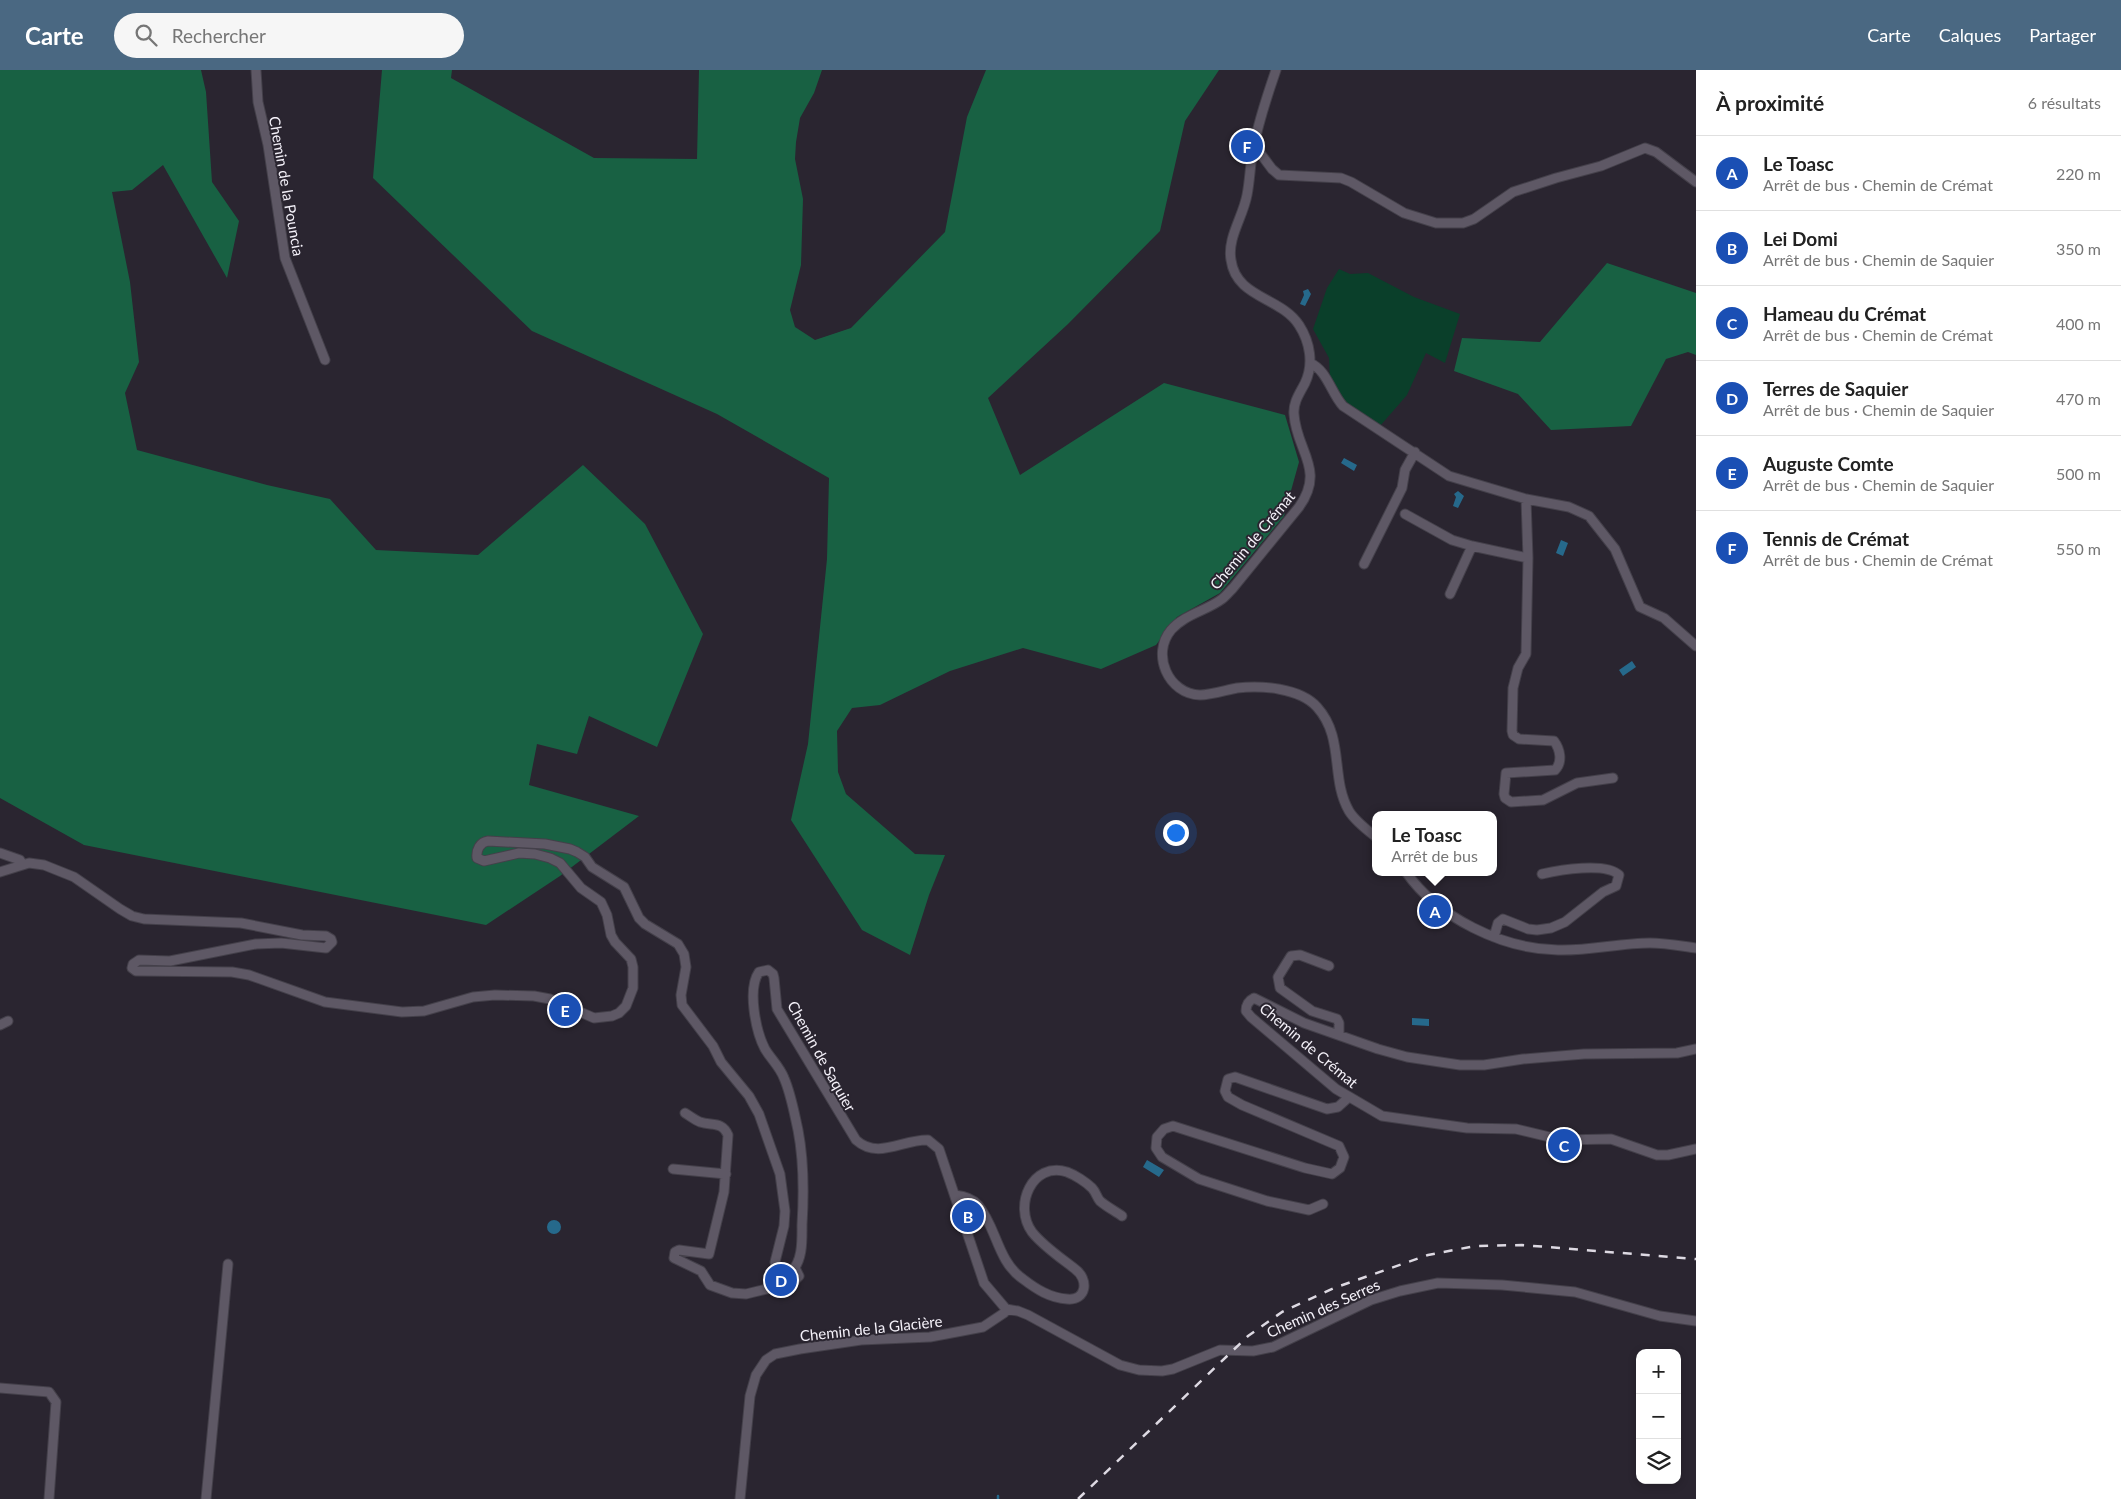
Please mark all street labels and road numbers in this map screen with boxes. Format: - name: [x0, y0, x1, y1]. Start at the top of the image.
- street label: Chemin de la Pouncia: [266, 115, 308, 257]
- street label: Chemin de Crémat: [1206, 487, 1299, 593]
- street label: Chemin de Saquier: [784, 997, 860, 1115]
- street label: Chemin de Crémat: [1256, 999, 1362, 1092]
- street label: Chemin des Serres: [1264, 1275, 1382, 1341]
- street label: Chemin de la Glacière: [799, 1312, 943, 1344]

